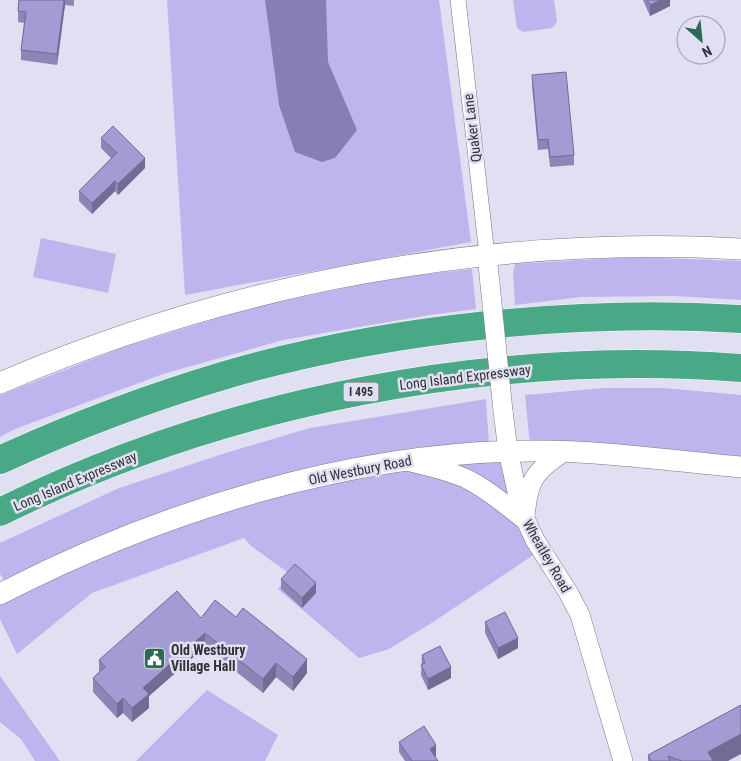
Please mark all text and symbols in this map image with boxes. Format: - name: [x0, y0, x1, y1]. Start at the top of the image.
- north arrow: [676, 15, 726, 65]
- text: N: [699, 43, 714, 61]
- street label: Quaker Lane: [460, 92, 484, 163]
- street label: Long Island Expressway: [398, 361, 532, 393]
- road number: I 495: [344, 382, 378, 402]
- street label: Long Island Expressway: [11, 448, 139, 514]
- street label: Old Westbury Road: [307, 452, 413, 488]
- street label: Wheatley Road: [520, 517, 574, 595]
- place label: Old Westbury Village Hall: [171, 642, 246, 674]
- public building icon: Old Westbury Village Hall: [143, 646, 167, 670]

